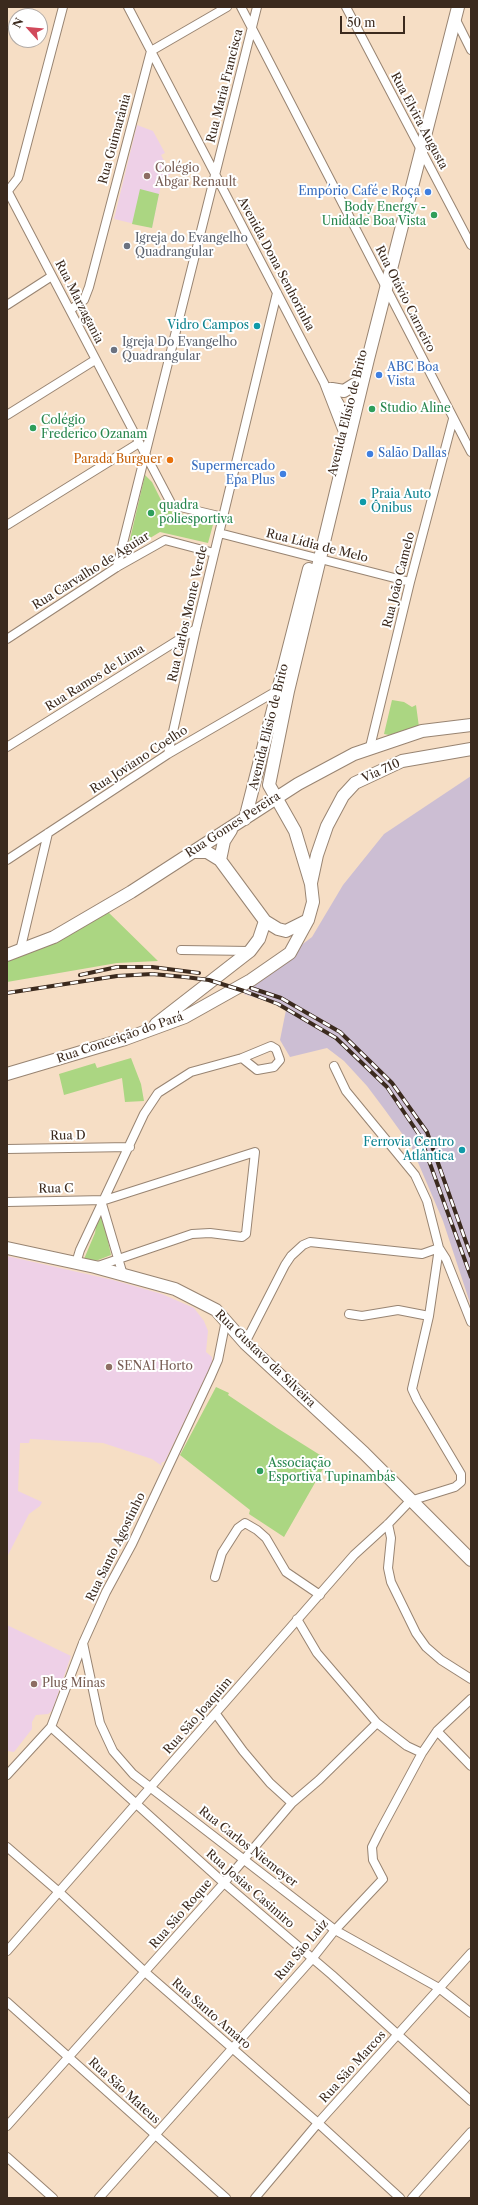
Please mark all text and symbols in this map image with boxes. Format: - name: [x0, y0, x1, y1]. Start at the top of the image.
- north arrow: [8, 8, 48, 48]
- scale bar: [342, 8, 407, 34]
- text: 50 m: [347, 15, 376, 30]
- text: N: [10, 16, 27, 30]
- street label: Rua Maria Francisca: [204, 28, 246, 144]
- street label: Rua Elvira Augusta: [387, 70, 451, 172]
- street label: Rua Guimarânia: [96, 92, 134, 186]
- place label: Colégio Abgar Renault: [155, 162, 236, 190]
- marker: Colégio Abgar Renault: [142, 171, 152, 181]
- place label: Empório Café e Roça: [298, 185, 420, 199]
- marker: Empório Café e Roça: [423, 187, 433, 197]
- street label: Avenida Dona Senhorinha: [235, 195, 317, 333]
- place label: Body Energy - Unidade Boa Vista: [322, 201, 426, 229]
- marker: Body Energy - Unidade Boa Vista: [429, 210, 439, 220]
- place label: Igreja do Evangelho Quadrangular: [135, 232, 248, 260]
- marker: Igreja do Evangelho Quadrangular: [122, 241, 132, 251]
- street label: Rua Otávio Carneiro: [372, 243, 438, 355]
- street label: Rua Marzagania: [52, 258, 106, 346]
- place label: Vidro Campos: [167, 319, 249, 333]
- marker: Vidro Campos: [252, 321, 262, 331]
- place label: Igreja Do Evangelho Quadrangular: [122, 336, 237, 364]
- marker: Igreja Do Evangelho Quadrangular: [109, 345, 119, 355]
- street label: Avenida Elísio de Brito: [325, 348, 371, 478]
- place label: ABC Boa Vista: [387, 361, 439, 389]
- marker: ABC Boa Vista: [374, 370, 384, 380]
- place label: Studio Aline: [380, 402, 451, 416]
- marker: Studio Aline: [367, 404, 377, 414]
- place label: Colégio Frederico Ozanam: [41, 414, 147, 442]
- marker: Colégio Frederico Ozanam: [28, 423, 38, 433]
- place label: Salão Dallas: [378, 447, 447, 461]
- marker: Salão Dallas: [365, 449, 375, 459]
- place label: Parada Burguer: [73, 453, 162, 467]
- marker: Parada Burguer: [165, 455, 175, 465]
- place label: Supermercado Epa Plus: [191, 460, 275, 488]
- marker: Supermercado Epa Plus: [278, 469, 288, 479]
- place label: Praia Auto Ônibus: [371, 488, 431, 516]
- marker: Praia Auto Ônibus: [358, 497, 368, 507]
- place label: quadra poliesportiva: [159, 499, 233, 527]
- marker: quadra poliesportiva: [146, 508, 156, 518]
- street label: Rua Lídia de Melo: [265, 526, 369, 566]
- street label: Rua Carvalho de Aguiar: [30, 529, 152, 613]
- street label: Rua João Camelo: [380, 531, 418, 629]
- street label: Rua Carlos Monte Verde: [165, 544, 211, 684]
- street label: Rua Ramos de Lima: [43, 642, 147, 714]
- street label: Avenida Elísio de Brito: [246, 662, 292, 792]
- street label: Rua Joviano Coelho: [88, 723, 190, 797]
- street label: Via 710: [360, 756, 402, 786]
- street label: Rua Gomes Pereira: [183, 789, 283, 861]
- street label: Rua Conceição do Pará: [55, 1010, 185, 1066]
- street label: Rua D: [50, 1128, 86, 1144]
- place label: Ferrovia Centro Atlântica: [363, 1136, 454, 1164]
- marker: Ferrovia Centro Atlântica: [457, 1145, 467, 1155]
- street label: Rua C: [38, 1181, 74, 1197]
- street label: Rua Gustavo da Silveira: [212, 1307, 318, 1411]
- place label: SENAI Horto: [117, 1360, 193, 1374]
- marker: SENAI Horto: [104, 1362, 114, 1372]
- place label: Associação Esportiva Tupinambás: [268, 1457, 396, 1485]
- marker: Associação Esportiva Tupinambás: [255, 1466, 265, 1476]
- street label: Rua Santo Agostinho: [83, 1490, 149, 1604]
- street label: Rua São Joaquim: [161, 1675, 235, 1757]
- place label: Plug Minas: [42, 1677, 105, 1691]
- marker: Plug Minas: [29, 1679, 39, 1689]
- street label: Rua Carlos Niemeyer: [196, 1804, 300, 1890]
- street label: Rua Josias Casimiro: [203, 1847, 297, 1931]
- street label: Rua São Roque: [147, 1876, 215, 1952]
- street label: Rua São Luiz: [272, 1917, 332, 1983]
- street label: Rua Santo Amaro: [168, 1976, 254, 2052]
- street label: Rua São Marcos: [317, 2028, 389, 2106]
- street label: Rua São Mateus: [85, 2055, 163, 2127]

